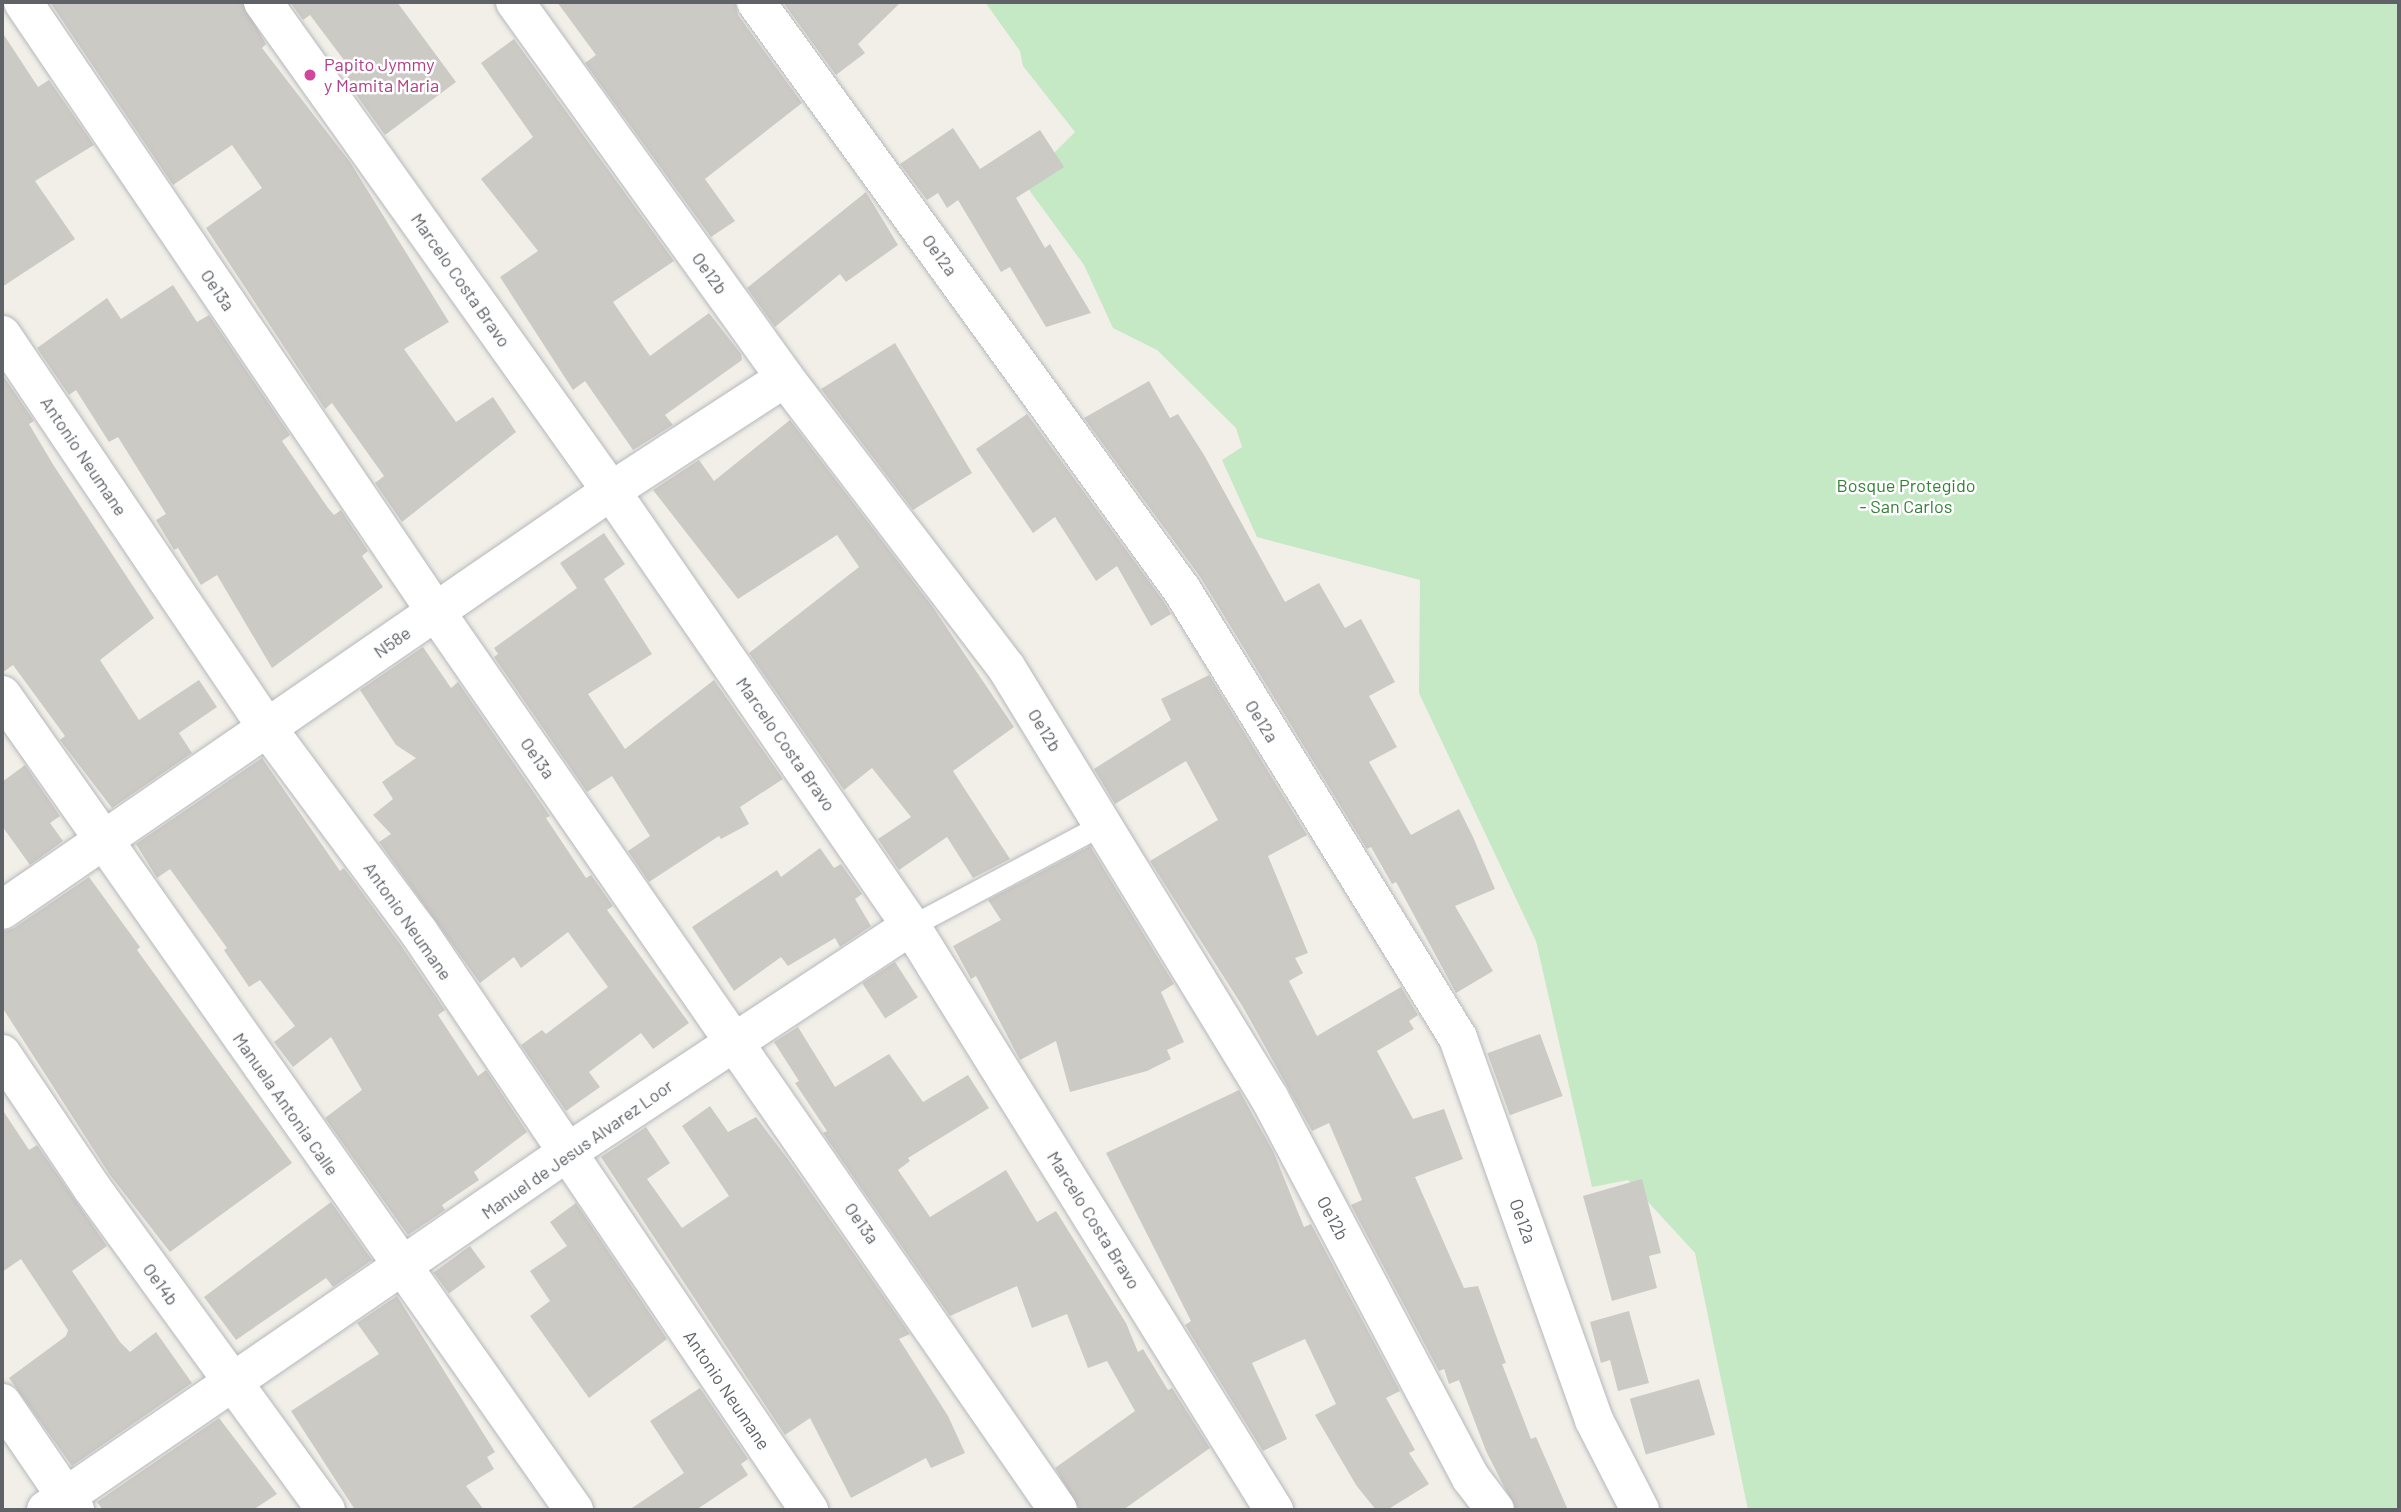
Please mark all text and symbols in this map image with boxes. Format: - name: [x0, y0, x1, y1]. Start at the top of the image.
- place label: Papito Jymmy y Mamita Maria: [324, 54, 439, 96]
- marker: Papito Jymmy y Mamita Maria: [302, 67, 318, 83]
- street label: Marcelo Costa Bravo: [407, 209, 515, 351]
- street label: Oe12a: [918, 230, 962, 280]
- street label: Oe12b: [688, 248, 732, 298]
- street label: Oe13a: [196, 265, 240, 315]
- street label: Antonio Neumane: [36, 392, 132, 520]
- park label: Bosque Protegido - San Carlos: [1836, 475, 1976, 518]
- street label: N58e: [369, 622, 415, 662]
- street label: Marcelo Costa Bravo: [732, 673, 840, 815]
- street label: Oe12a: [1241, 696, 1283, 746]
- street label: Oe12b: [1024, 705, 1066, 755]
- street label: Oe13a: [516, 733, 560, 783]
- street label: Antonio Neumane: [359, 858, 457, 984]
- street label: Manuela Antonia Calle: [229, 1028, 343, 1180]
- street label: Manuel de Jesus Alvarez Loor: [477, 1075, 677, 1223]
- street label: Marcelo Costa Bravo: [1043, 1147, 1145, 1293]
- street label: Oe12b: [1313, 1192, 1353, 1244]
- street label: Oe12a: [1505, 1196, 1541, 1246]
- street label: Oe13a: [840, 1198, 884, 1248]
- street label: Oe14b: [139, 1259, 183, 1309]
- street label: Antonio Neumane: [679, 1326, 775, 1454]

